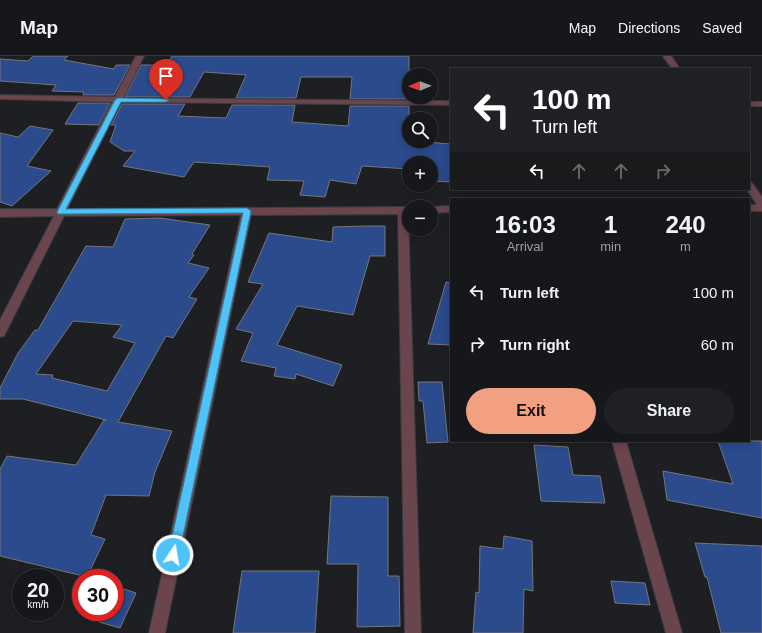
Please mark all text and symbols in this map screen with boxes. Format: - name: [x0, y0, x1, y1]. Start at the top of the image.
- text: Map: [20, 17, 58, 38]
- text: Map: [569, 20, 596, 36]
- text: Directions: [618, 20, 680, 36]
- text: Saved: [702, 20, 742, 36]
- pin: [149, 59, 183, 100]
- icon: arrive: [155, 65, 177, 87]
- north arrow: [402, 68, 438, 104]
- map controls: [402, 68, 438, 236]
- icon: left: [466, 84, 518, 136]
- text: 100 m: [532, 84, 611, 115]
- button: search: [402, 112, 438, 148]
- text: Turn left: [532, 117, 597, 137]
- button: +: [402, 156, 438, 192]
- icon: left: [526, 160, 548, 182]
- icon: ahead: [568, 160, 590, 182]
- icon: ahead: [610, 160, 632, 182]
- icon: right: [652, 160, 674, 182]
- button: −: [402, 200, 438, 236]
- text: 16:03: [494, 211, 556, 238]
- text: 1: [604, 211, 617, 238]
- text: 240: [666, 211, 706, 238]
- text: Arrival: [507, 239, 544, 254]
- text: min: [600, 239, 621, 254]
- text: m: [680, 239, 691, 254]
- icon: left: [466, 281, 488, 303]
- text: Turn left: [500, 284, 559, 301]
- text: 100 m: [692, 284, 734, 301]
- icon: right: [466, 333, 488, 355]
- text: Turn right: [500, 336, 570, 353]
- text: 60 m: [701, 336, 734, 353]
- button: Exit: [466, 388, 596, 434]
- button: Share: [604, 388, 734, 434]
- position arrow: [152, 534, 194, 576]
- speed limit sign: 30: [72, 569, 124, 621]
- text: 20: [27, 579, 49, 601]
- text: km/h: [27, 599, 49, 610]

